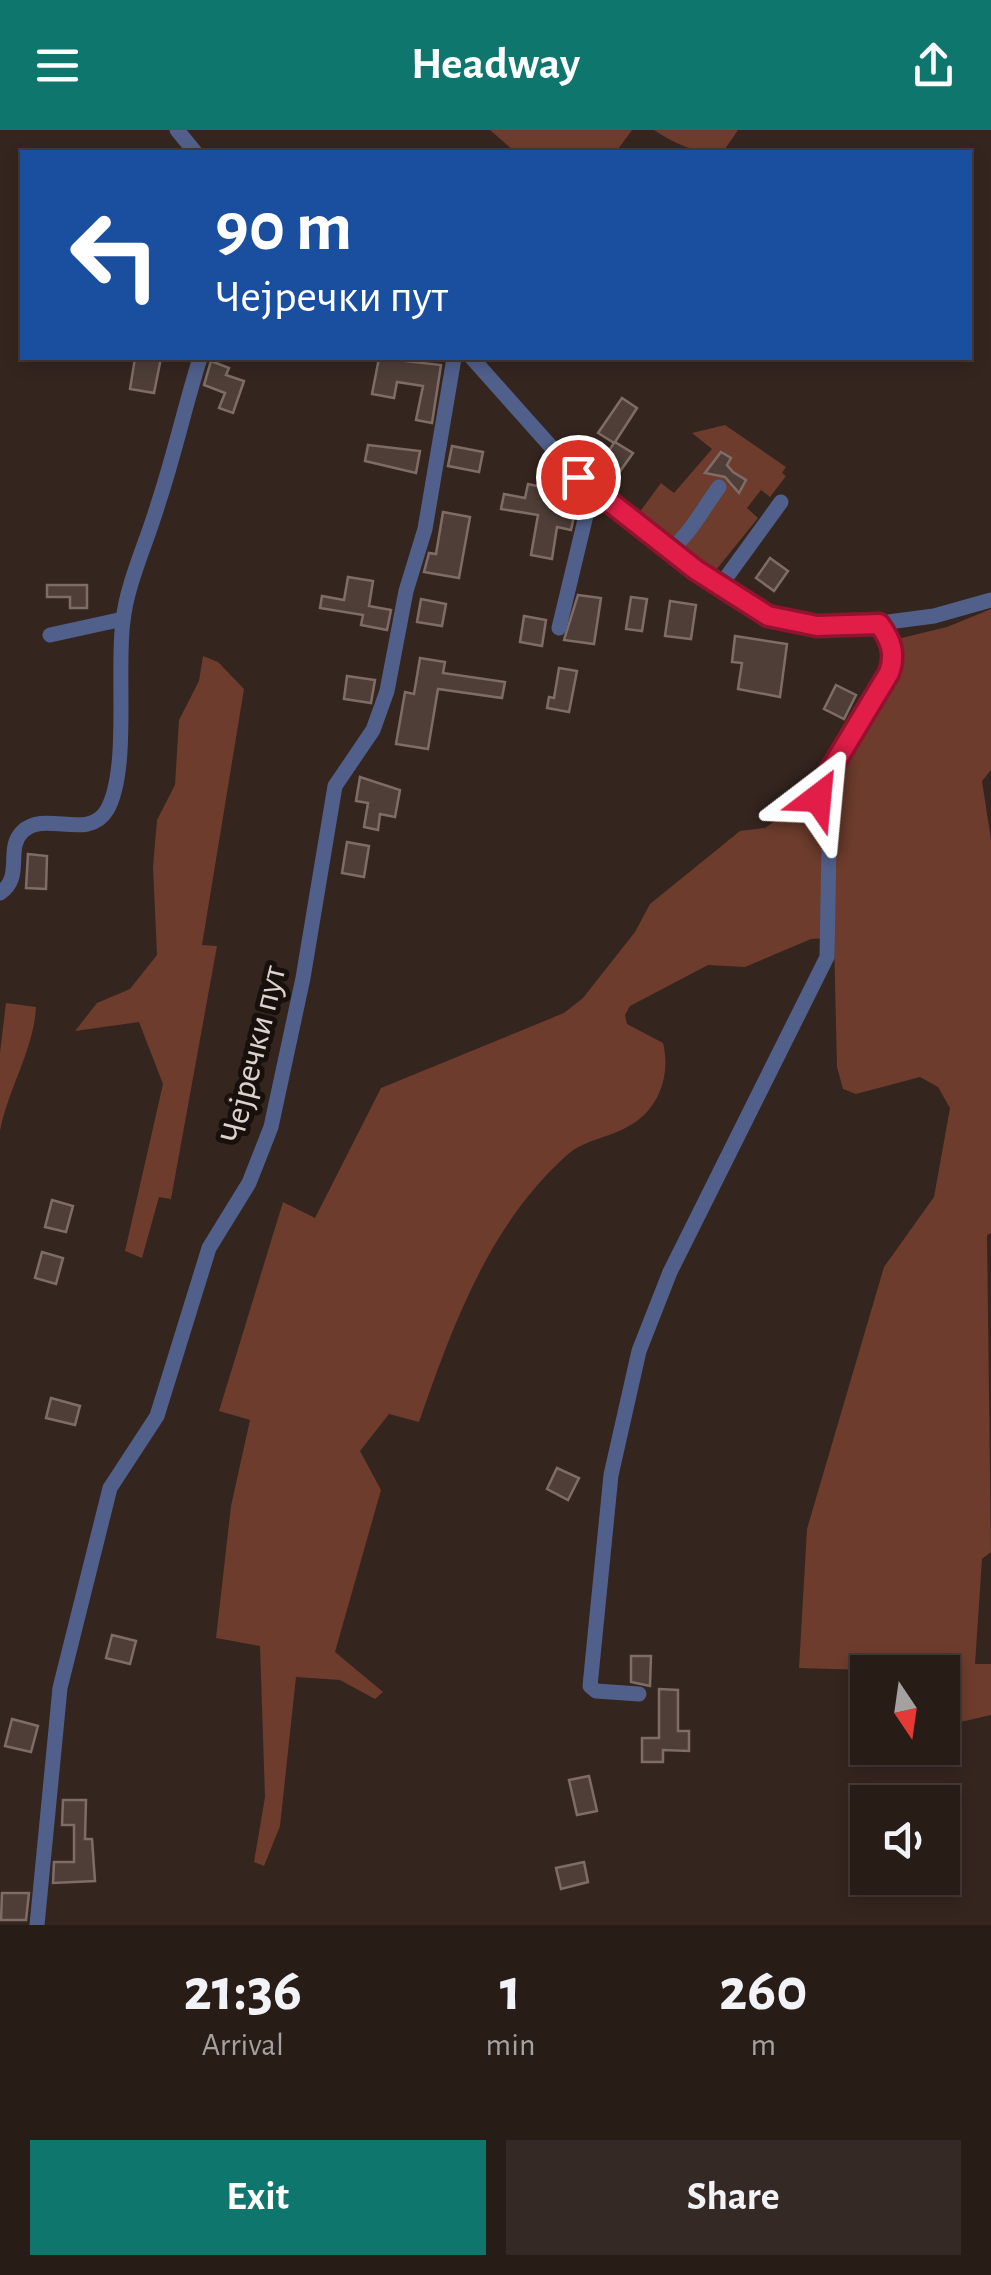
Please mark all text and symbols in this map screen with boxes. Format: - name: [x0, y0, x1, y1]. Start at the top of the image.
- icon: menu: [30, 38, 85, 93]
- icon: share: [906, 38, 961, 93]
- text: Headway: [411, 42, 580, 87]
- icon: left: [50, 190, 180, 320]
- text: 90 m: [215, 193, 352, 263]
- text: Чејречки пут: [215, 275, 448, 320]
- pin: [536, 435, 621, 520]
- icon: arrive: [551, 450, 606, 505]
- position arrow: [766, 746, 870, 850]
- street label: Чејречки пут: [215, 962, 292, 1146]
- north arrow: [850, 1655, 960, 1765]
- map controls: [850, 1655, 960, 1895]
- button: sound: [850, 1785, 960, 1895]
- text: 21:36: [184, 1961, 302, 2021]
- text: 1: [500, 1961, 521, 2021]
- text: 260: [719, 1961, 807, 2021]
- text: Arrival: [202, 2029, 284, 2061]
- text: min: [486, 2029, 535, 2061]
- text: m: [750, 2029, 776, 2061]
- button: Exit: [30, 2140, 486, 2255]
- button: Share: [506, 2140, 961, 2255]

